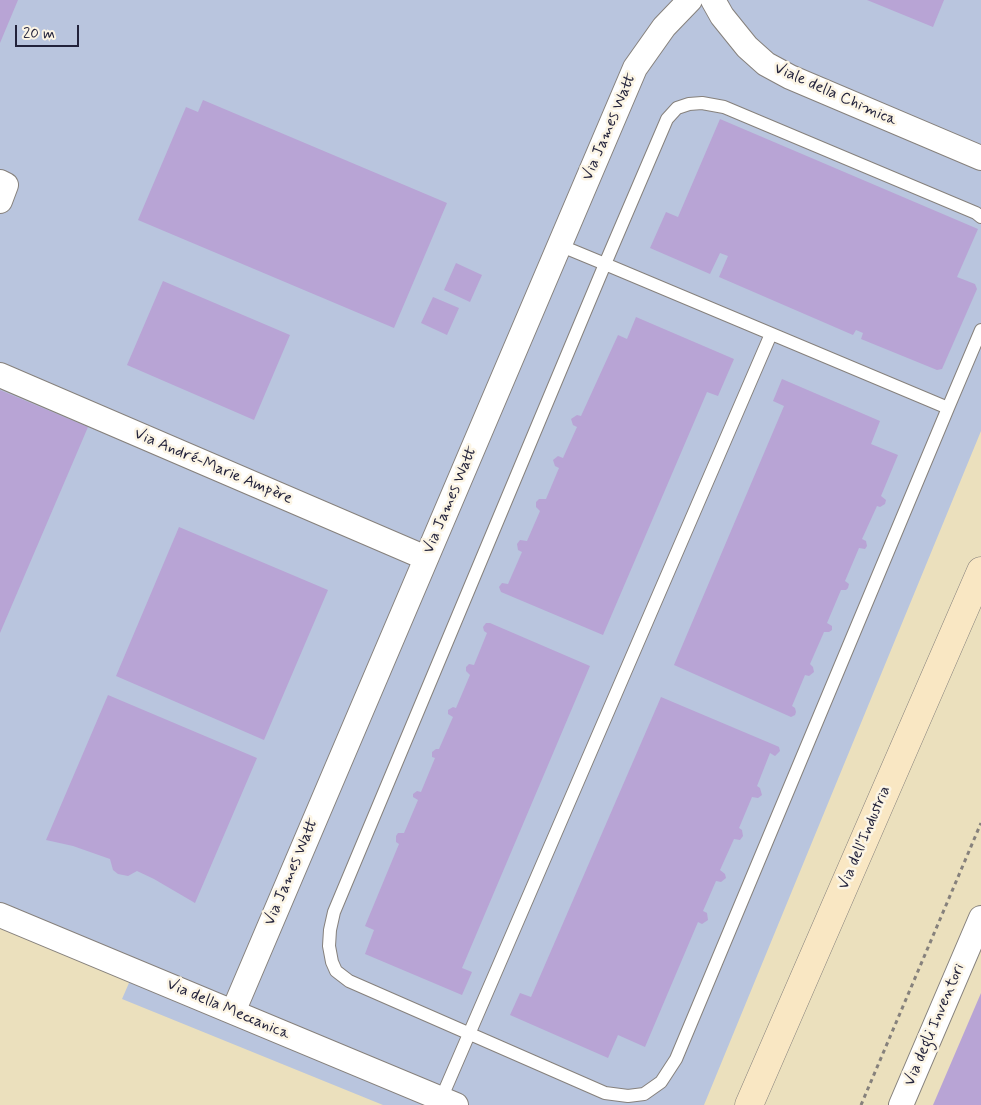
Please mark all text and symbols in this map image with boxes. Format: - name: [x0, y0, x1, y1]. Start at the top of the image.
- scale bar: [18, 15, 81, 47]
- text: 20 m: [23, 24, 55, 44]
- street label: Viale della Chimica: [771, 59, 899, 131]
- street label: Via James Watt: [579, 70, 641, 184]
- street label: Via André-Marie Ampère: [131, 425, 295, 509]
- street label: Via James Watt: [420, 443, 482, 557]
- street label: Via dell'Industria: [835, 783, 895, 893]
- street label: Via James Watt: [261, 815, 323, 929]
- street label: Via degli Inventori: [901, 961, 969, 1089]
- street label: Via della Meccanica: [164, 975, 292, 1045]

